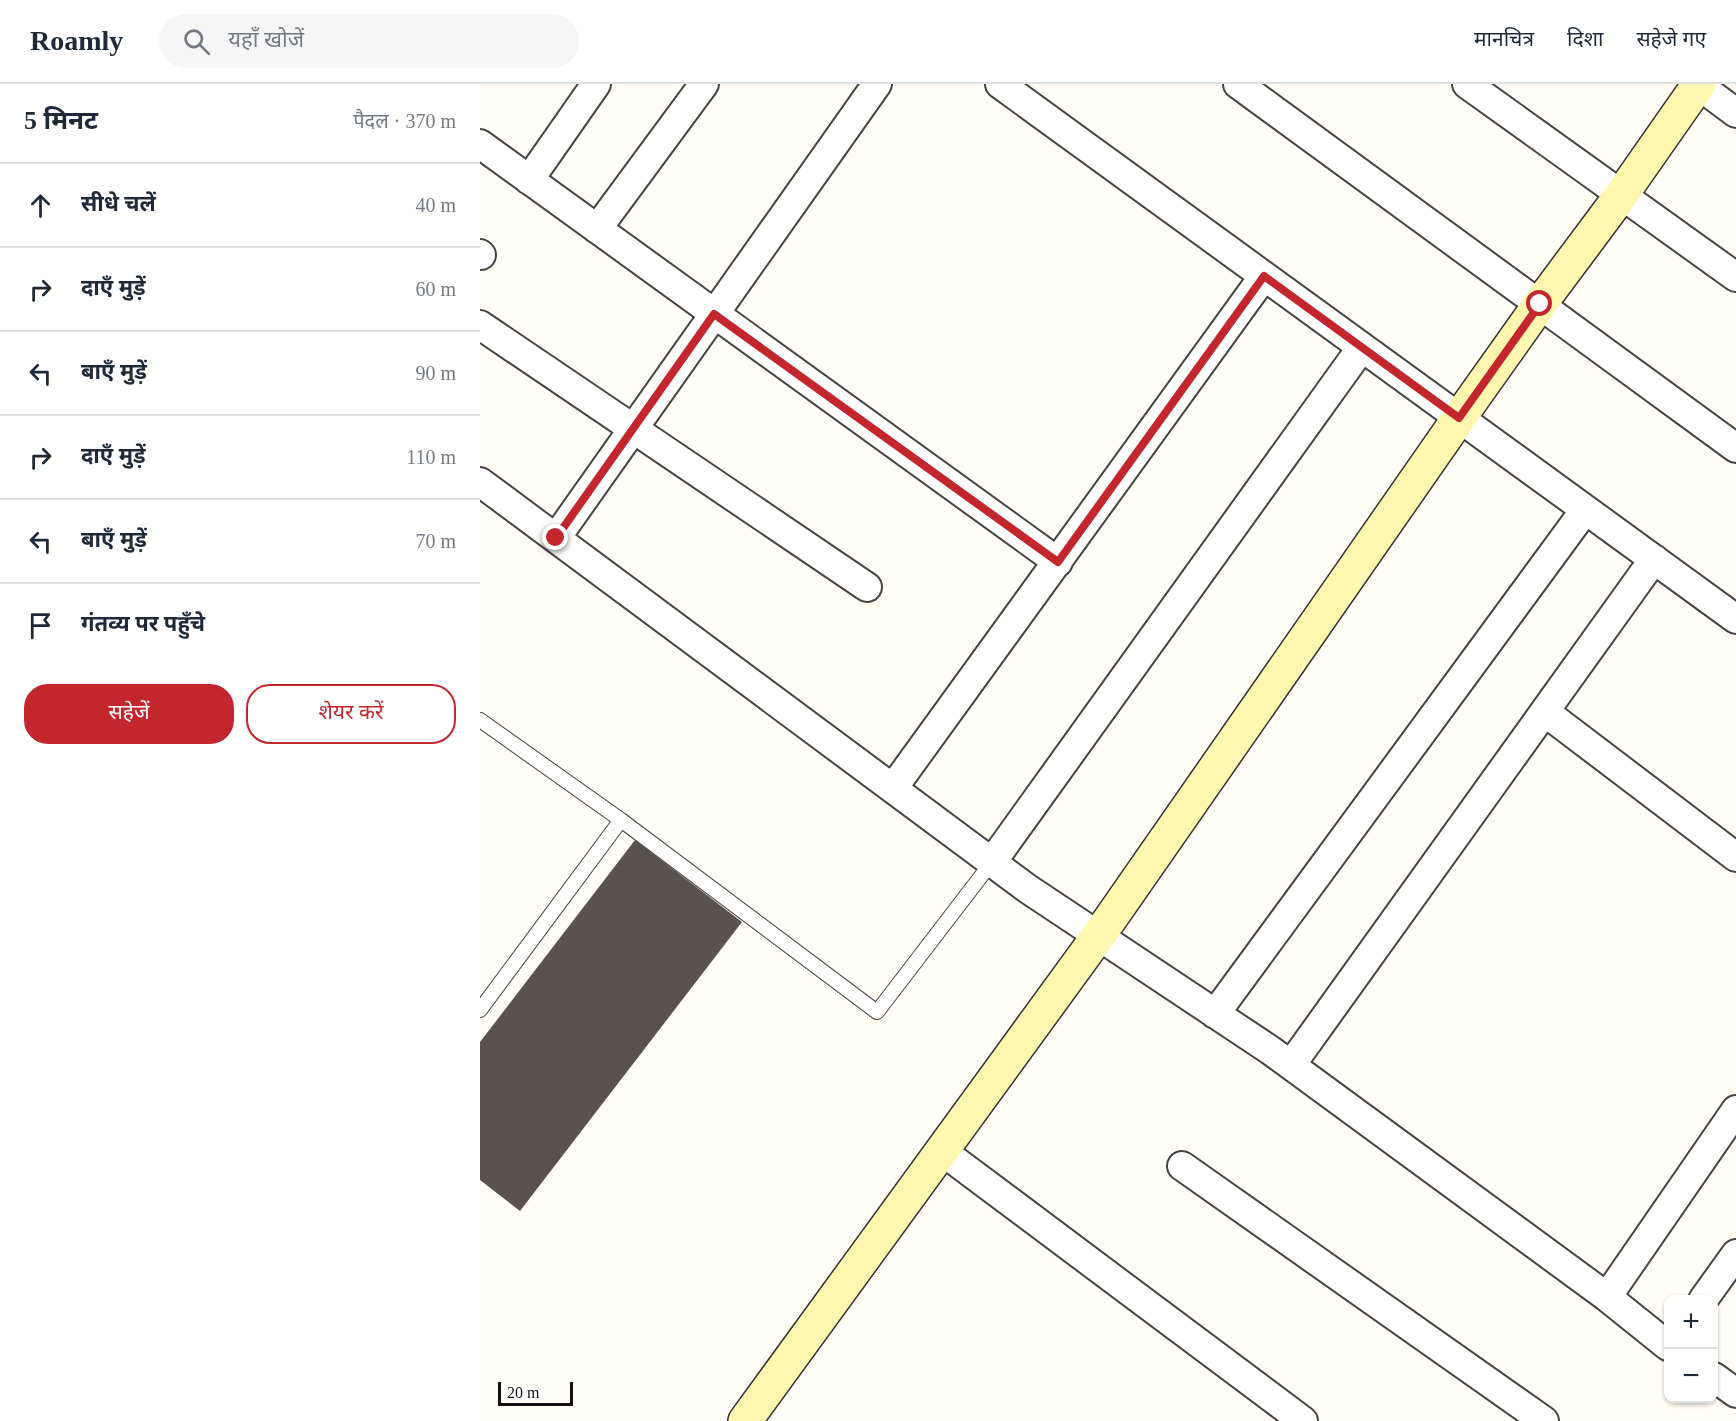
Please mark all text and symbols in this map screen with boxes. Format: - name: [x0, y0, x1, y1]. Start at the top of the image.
- search box: [159, 14, 579, 68]
- text: Roamly: [30, 25, 123, 56]
- icon: search: [180, 25, 213, 58]
- text: यहाँ खोजें: [228, 27, 304, 52]
- text: मानचित्र: [1474, 27, 1534, 51]
- text: दिशा: [1567, 27, 1603, 51]
- text: सहेजे गए: [1636, 27, 1706, 51]
- text: 5 मिनट: [24, 106, 98, 135]
- text: पैदल · 370 m: [353, 110, 456, 132]
- icon: ahead: [24, 189, 57, 222]
- text: सीधे चलें: [81, 191, 156, 216]
- text: 40 m: [415, 194, 456, 216]
- icon: right: [24, 273, 57, 306]
- text: दाएँ मुड़ें: [81, 275, 146, 300]
- text: 60 m: [415, 278, 456, 300]
- route start: [1526, 290, 1552, 316]
- icon: left: [24, 357, 57, 390]
- text: बाएँ मुड़ें: [81, 359, 147, 384]
- text: 90 m: [415, 362, 456, 384]
- icon: right: [24, 441, 57, 474]
- text: दाएँ मुड़ें: [81, 443, 146, 468]
- text: 110 m: [406, 446, 456, 468]
- route end: [542, 524, 568, 550]
- icon: left: [24, 525, 57, 558]
- text: बाएँ मुड़ें: [81, 527, 147, 552]
- text: 70 m: [415, 530, 456, 552]
- icon: arrive: [24, 609, 57, 642]
- text: गंतव्य पर पहुँचे: [81, 611, 205, 636]
- button: सहेजें: [24, 684, 234, 744]
- button: शेयर करें: [246, 684, 456, 744]
- map controls: [1664, 1295, 1718, 1403]
- button: +: [1664, 1295, 1718, 1349]
- button: −: [1664, 1349, 1718, 1403]
- scale bar: [498, 1379, 573, 1406]
- text: 20 m: [507, 1384, 539, 1401]

